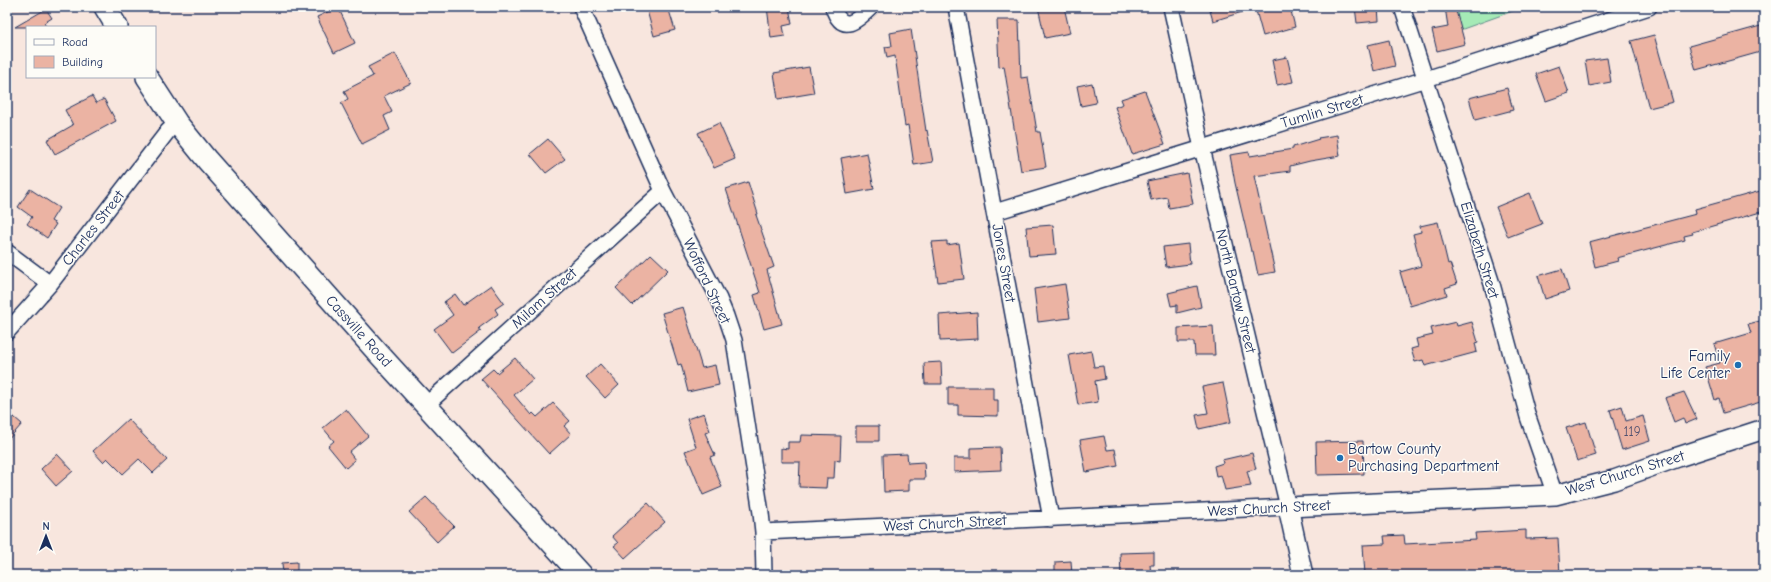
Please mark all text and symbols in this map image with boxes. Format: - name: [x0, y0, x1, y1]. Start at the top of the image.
- legend: [26, 26, 156, 78]
- text: Road: [62, 35, 88, 49]
- text: Building: [62, 55, 103, 69]
- street label: Tumlin Street: [1279, 90, 1366, 132]
- street label: Charles Street: [58, 186, 128, 269]
- street label: Elizabeth Street: [1457, 200, 1503, 301]
- street label: Jones Street: [988, 222, 1020, 304]
- street label: North Bartow Street: [1212, 227, 1260, 356]
- street label: Wofford Street: [679, 235, 735, 327]
- street label: Milam Street: [508, 263, 581, 332]
- street label: Cassville Road: [322, 291, 396, 371]
- place label: Family Life Center: [1660, 347, 1730, 382]
- marker: Family Life Center: [1733, 360, 1743, 370]
- house number: 119: [1623, 424, 1641, 439]
- place label: Bartow County Purchasing Department: [1348, 440, 1500, 475]
- street label: West Church Street: [1563, 446, 1687, 500]
- marker: Bartow County Purchasing Department: [1335, 453, 1345, 463]
- street label: West Church Street: [1207, 496, 1332, 520]
- street label: West Church Street: [883, 511, 1008, 535]
- north arrow: [26, 516, 66, 556]
- text: N: [42, 520, 50, 533]

